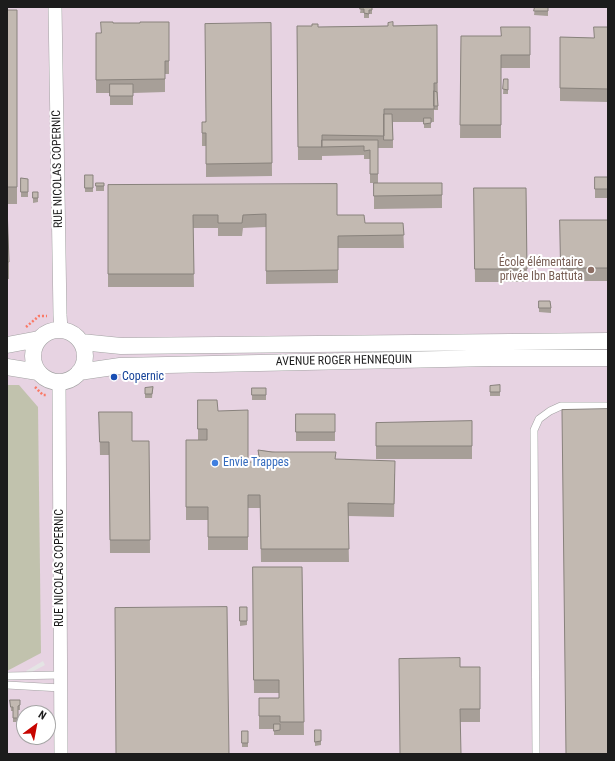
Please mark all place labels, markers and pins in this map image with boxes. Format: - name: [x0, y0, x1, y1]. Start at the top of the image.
- place label: École élémentaire privée Ibn Battuta: [499, 256, 583, 284]
- marker: École élémentaire privée Ibn Battuta: [586, 265, 596, 275]
- place label: Copernic: [122, 370, 164, 384]
- marker: Copernic: [109, 372, 119, 382]
- place label: Envie Trappes: [223, 456, 289, 470]
- marker: Envie Trappes: [210, 458, 220, 468]

